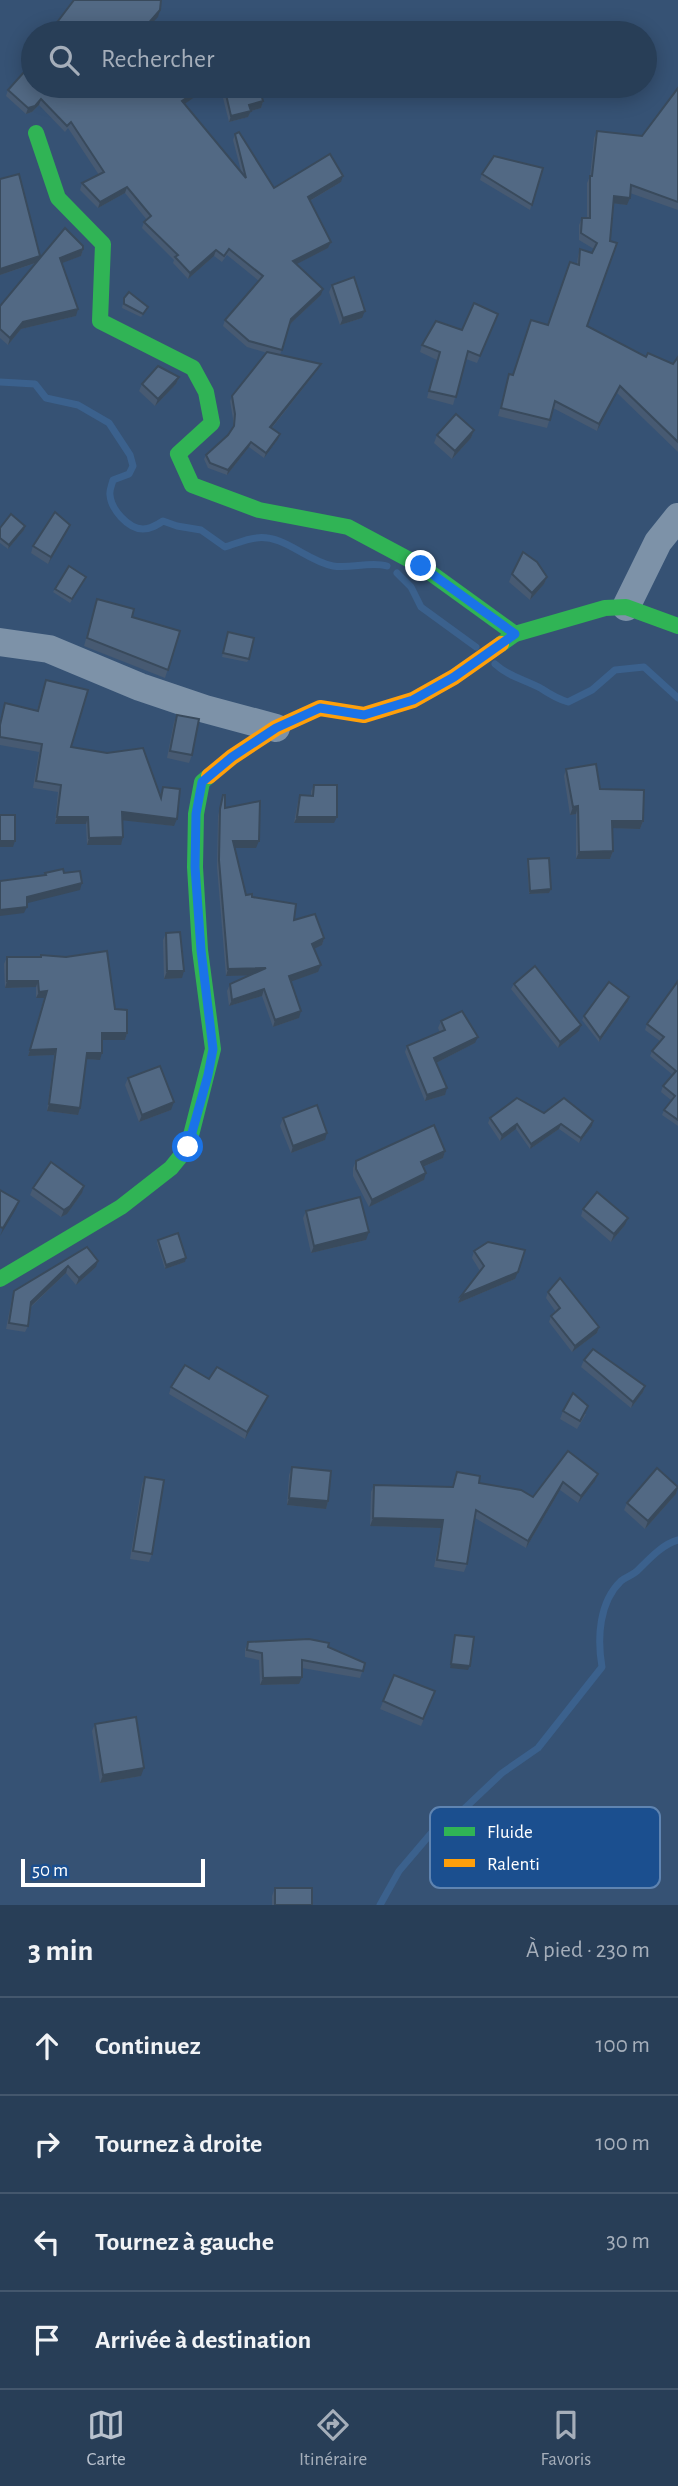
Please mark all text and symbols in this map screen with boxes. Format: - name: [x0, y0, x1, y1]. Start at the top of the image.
- search box: [21, 21, 657, 98]
- icon: search: [45, 41, 83, 79]
- text: Rechercher: [101, 46, 214, 72]
- route end: [405, 550, 436, 581]
- route start: [172, 1131, 203, 1162]
- legend: [430, 1807, 660, 1888]
- text: Fluide: [487, 1823, 533, 1842]
- text: Ralenti: [487, 1855, 540, 1874]
- scale bar: [21, 1856, 205, 1888]
- text: 50 m: [32, 1861, 68, 1880]
- text: 3 min: [28, 1936, 93, 1966]
- text: À pied · 230 m: [526, 1939, 650, 1962]
- icon: ahead: [28, 2027, 66, 2065]
- text: Continuez: [95, 2033, 201, 2059]
- text: 100 m: [596, 2034, 650, 2057]
- icon: right: [28, 2125, 66, 2163]
- text: Tournez à droite: [95, 2131, 262, 2157]
- text: 100 m: [596, 2132, 650, 2155]
- icon: left: [28, 2223, 66, 2261]
- text: Tournez à gauche: [95, 2229, 274, 2255]
- text: 30 m: [606, 2230, 650, 2253]
- icon: arrive: [28, 2321, 66, 2359]
- text: Arrivée à destination: [95, 2327, 311, 2353]
- tab: Carte: [87, 2406, 126, 2471]
- tab: Itinéraire: [299, 2406, 367, 2471]
- tab: Favoris: [540, 2406, 591, 2471]

